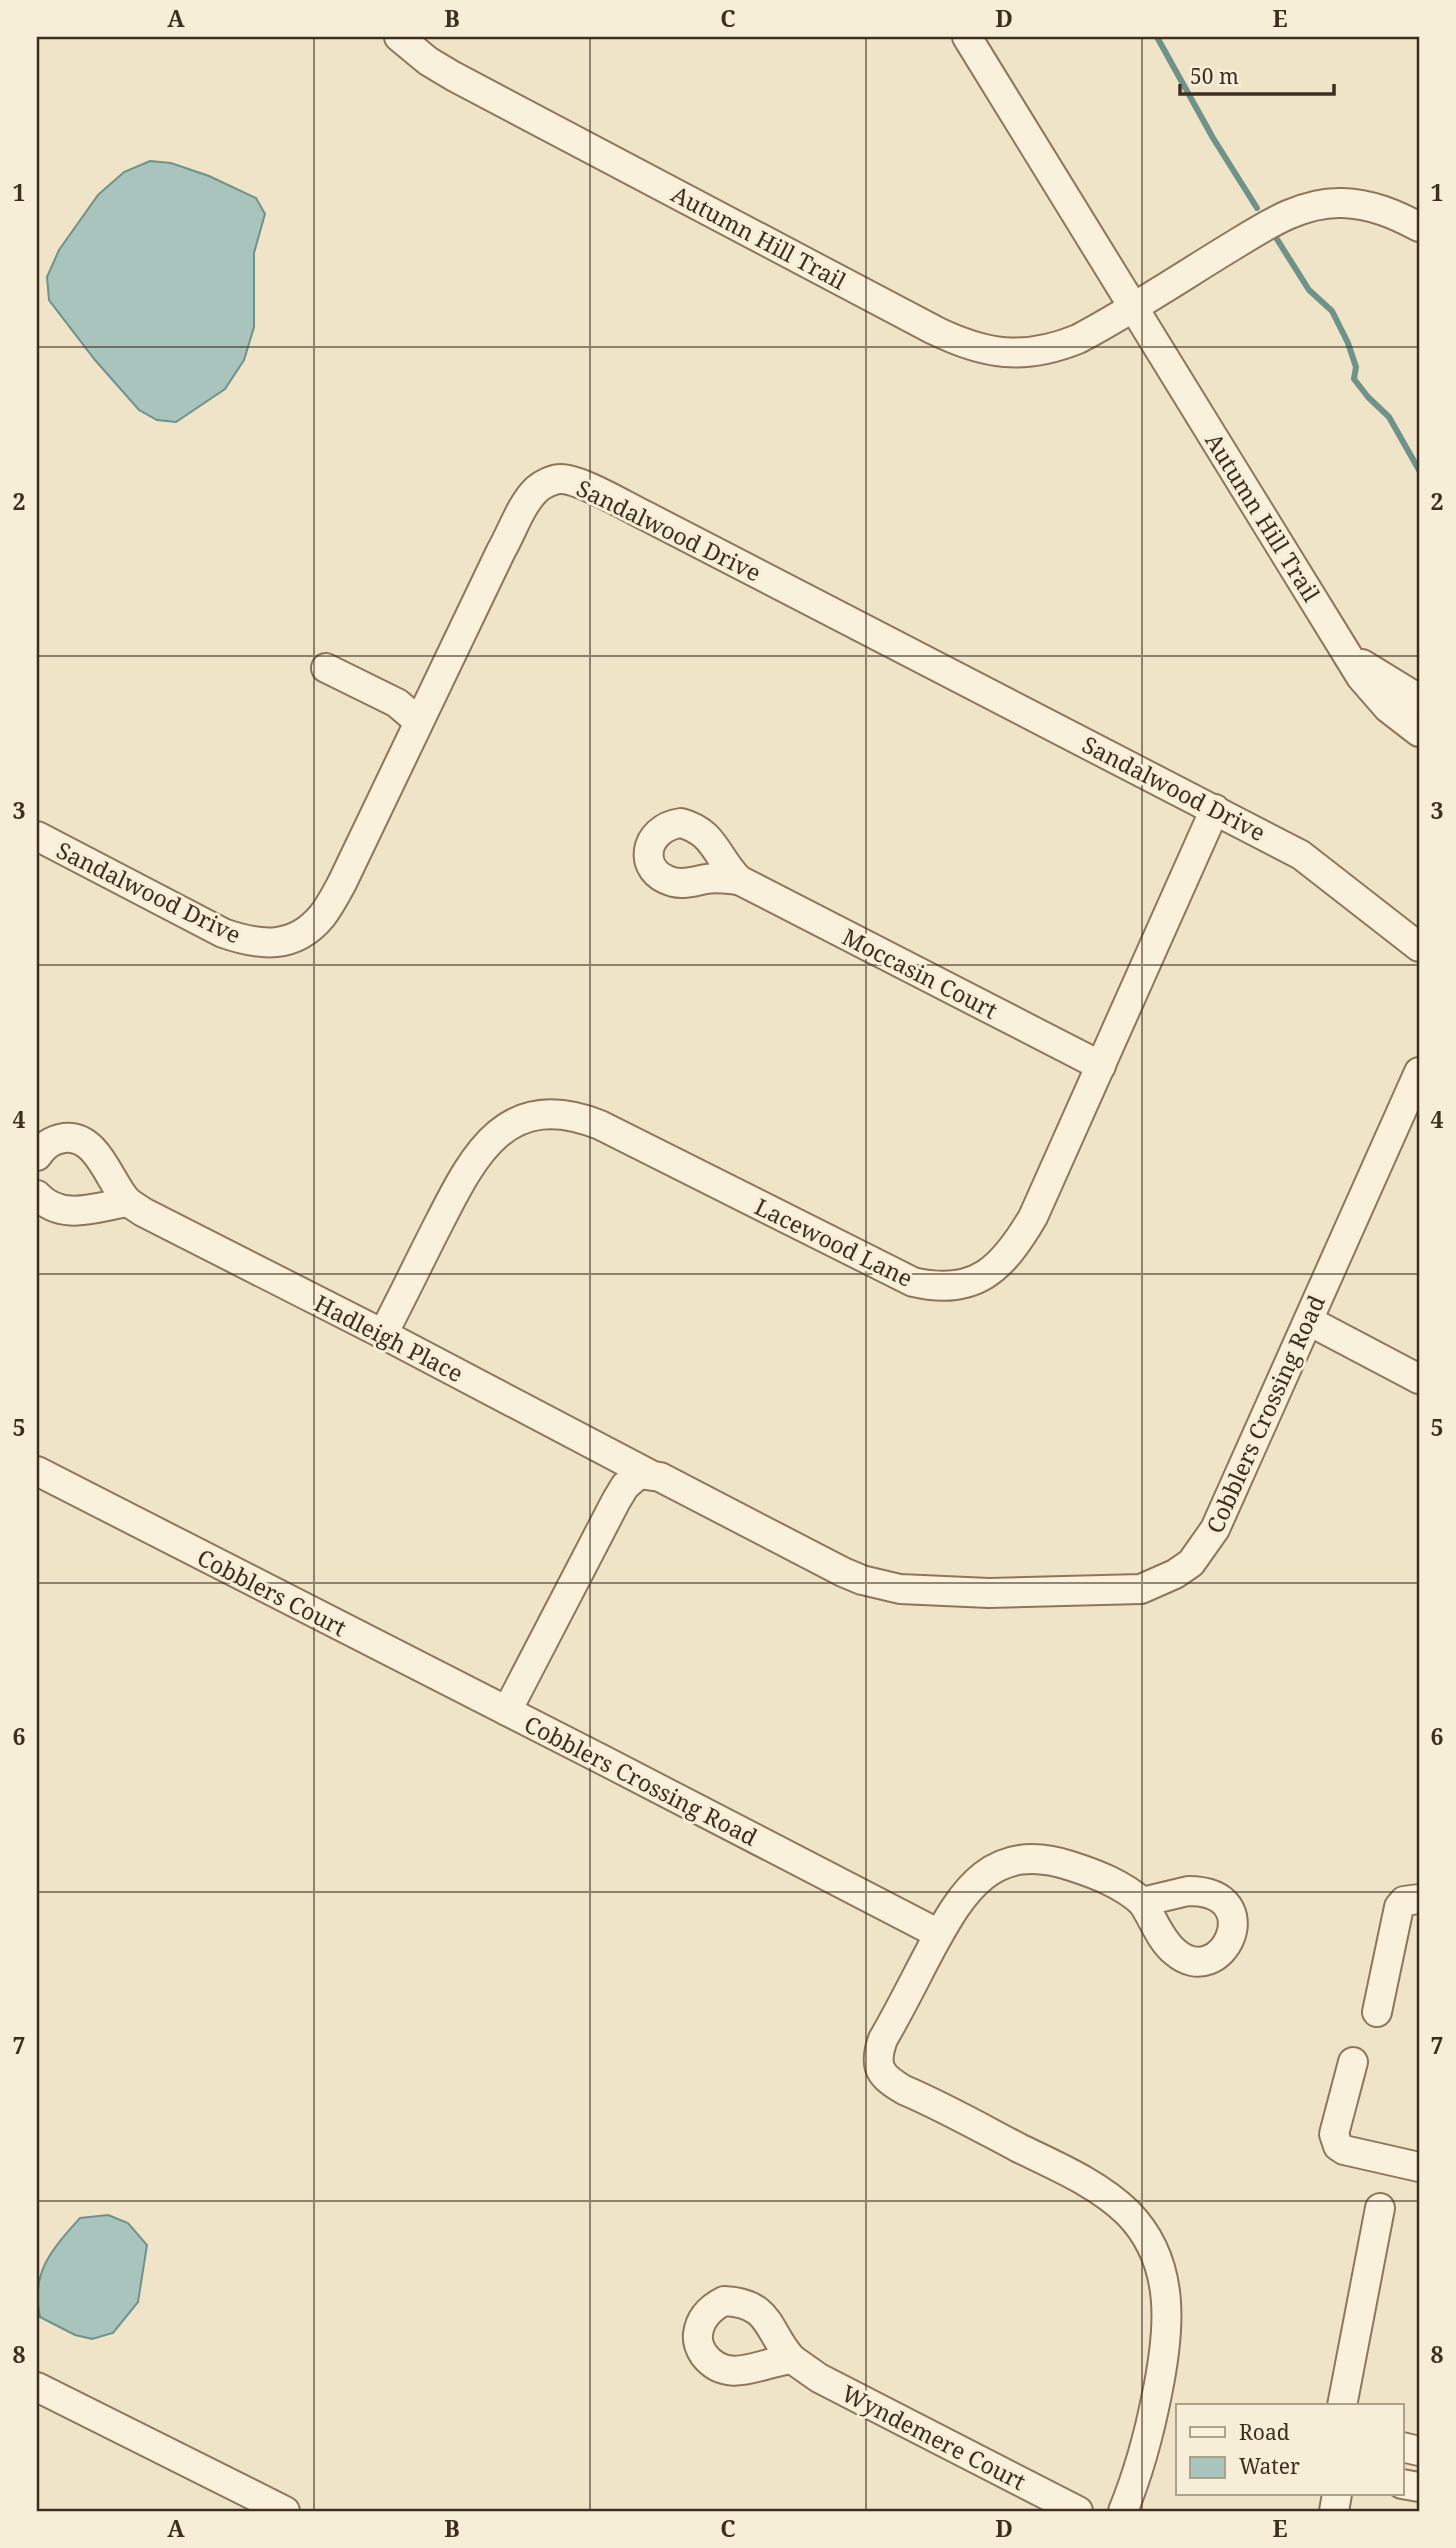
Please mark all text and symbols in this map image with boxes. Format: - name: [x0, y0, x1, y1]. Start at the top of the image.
- text: A: [167, 2, 185, 34]
- text: B: [444, 2, 460, 34]
- text: C: [720, 2, 736, 34]
- text: D: [995, 2, 1013, 34]
- text: E: [1272, 2, 1288, 34]
- scale bar: [1180, 52, 1334, 96]
- text: 50 m: [1190, 62, 1239, 90]
- text: 1: [13, 176, 26, 208]
- text: 1: [1431, 176, 1444, 208]
- street label: Autumn Hill Trail: [666, 177, 852, 297]
- street label: Autumn Hill Trail: [1198, 427, 1328, 607]
- street label: Sandalwood Drive: [571, 471, 767, 589]
- text: 2: [13, 485, 26, 517]
- text: 2: [1431, 485, 1444, 517]
- street label: Sandalwood Drive: [1077, 728, 1271, 848]
- text: 3: [13, 794, 26, 826]
- text: 3: [1431, 794, 1444, 826]
- street label: Sandalwood Drive: [51, 833, 247, 951]
- street label: Moccasin Court: [837, 920, 1003, 1026]
- text: 4: [13, 1103, 26, 1135]
- text: 4: [1431, 1103, 1444, 1135]
- street label: Lacewood Lane: [750, 1190, 918, 1294]
- street label: Hadleigh Place: [309, 1287, 469, 1389]
- street label: Cobblers Crossing Road: [1198, 1290, 1332, 1538]
- text: 5: [13, 1411, 26, 1443]
- text: 5: [1431, 1411, 1444, 1443]
- street label: Cobblers Court: [192, 1541, 352, 1643]
- street label: Cobblers Crossing Road: [519, 1707, 763, 1853]
- text: 6: [13, 1720, 26, 1752]
- text: 6: [1431, 1720, 1444, 1752]
- text: 7: [13, 2029, 26, 2061]
- text: 7: [1431, 2029, 1444, 2061]
- text: 8: [13, 2338, 26, 2370]
- text: 8: [1431, 2338, 1444, 2370]
- street label: Wyndemere Court: [837, 2377, 1031, 2497]
- legend: [1176, 2404, 1404, 2496]
- text: Road: [1239, 2418, 1290, 2446]
- text: Water: [1239, 2452, 1300, 2480]
- text: A: [167, 2512, 185, 2544]
- text: B: [444, 2512, 460, 2544]
- text: C: [720, 2512, 736, 2544]
- text: D: [995, 2512, 1013, 2544]
- text: E: [1272, 2512, 1288, 2544]

